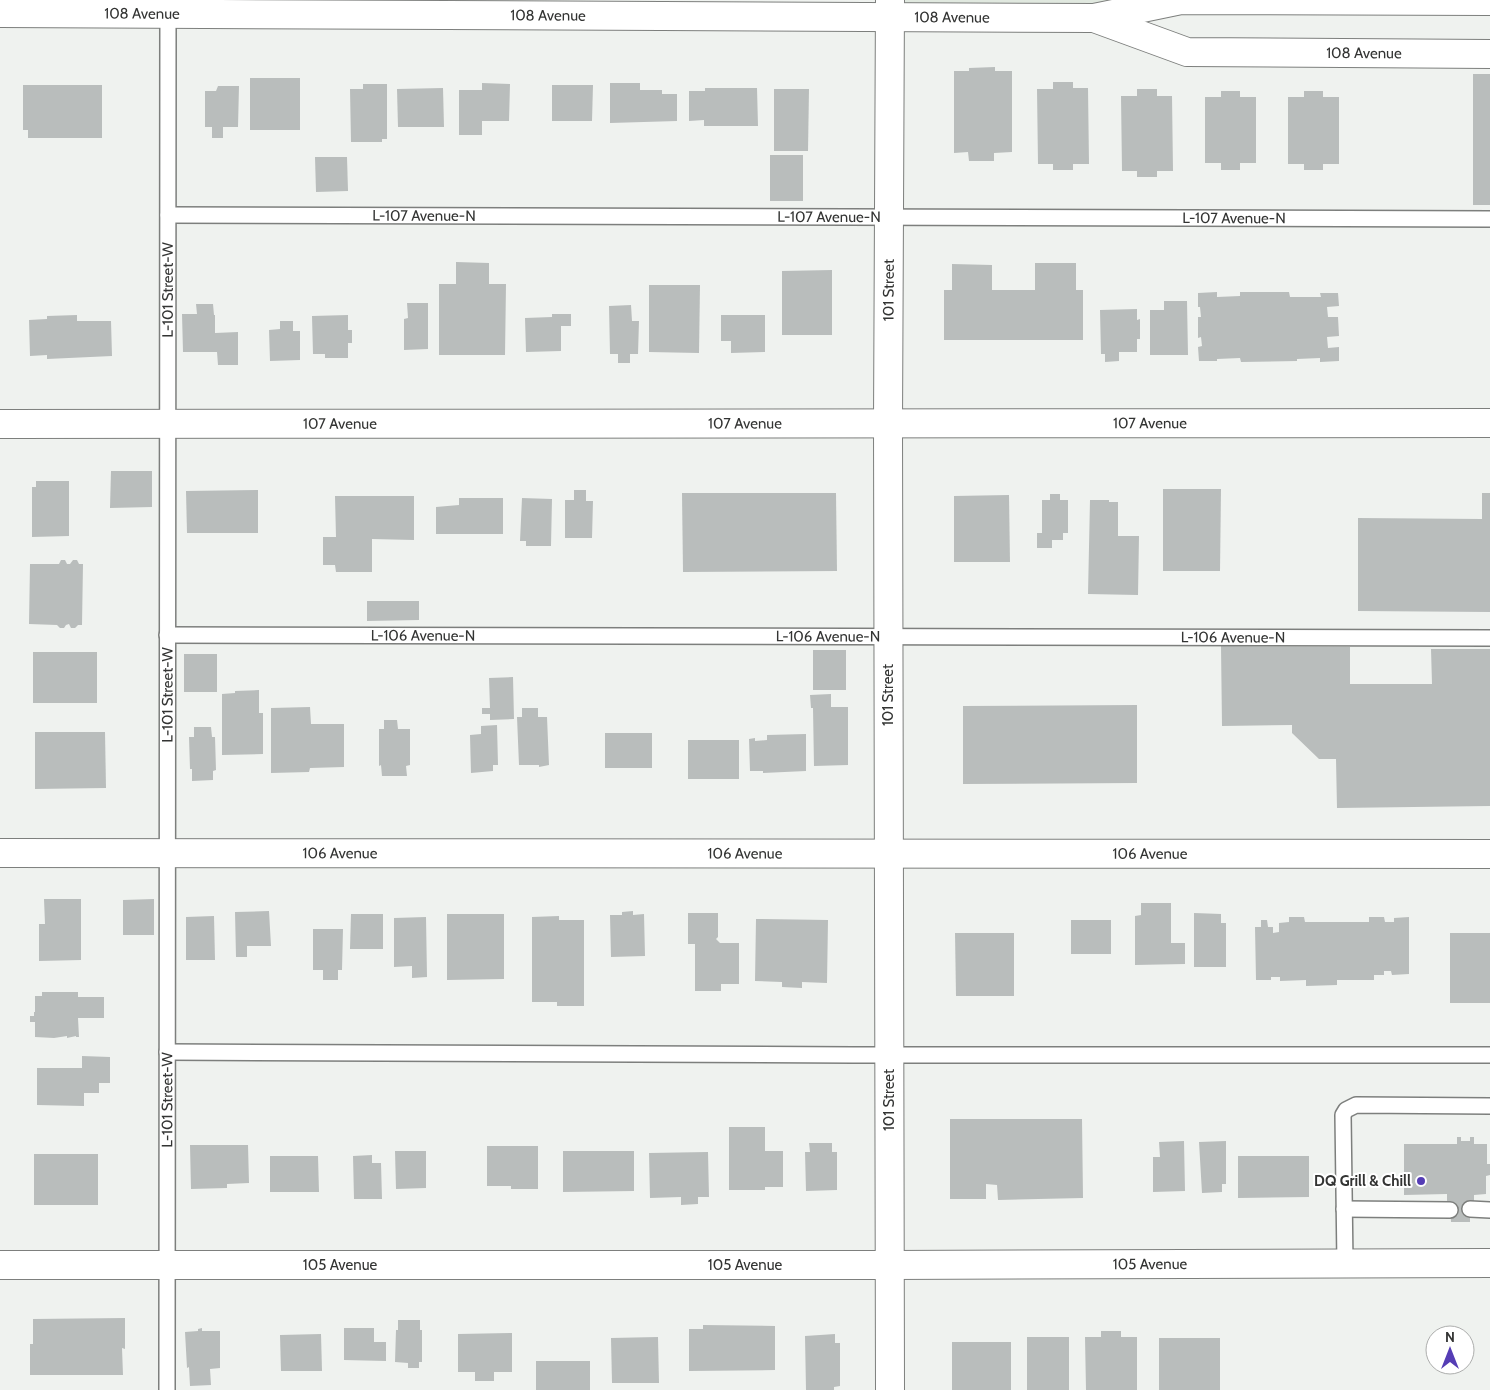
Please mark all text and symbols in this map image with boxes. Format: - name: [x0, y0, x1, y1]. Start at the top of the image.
- street label: 108 Avenue: [104, 4, 180, 23]
- street label: 108 Avenue: [510, 6, 586, 25]
- street label: 108 Avenue: [914, 8, 990, 27]
- street label: 108 Avenue: [1326, 44, 1402, 62]
- street label: L-107 Avenue-N: [372, 207, 476, 225]
- street label: L-107 Avenue-N: [777, 208, 881, 226]
- street label: L-107 Avenue-N: [1182, 209, 1286, 227]
- street label: L-101 Street-W: [159, 241, 177, 338]
- street label: 101 Street: [879, 259, 898, 321]
- street label: 107 Avenue: [708, 414, 782, 433]
- street label: 107 Avenue: [1113, 414, 1187, 432]
- street label: 107 Avenue: [303, 415, 377, 433]
- street label: L-106 Avenue-N: [371, 626, 475, 645]
- street label: L-106 Avenue-N: [776, 627, 880, 646]
- street label: L-106 Avenue-N: [1181, 628, 1285, 647]
- street label: L-101 Street-W: [158, 646, 177, 743]
- street label: 101 Street: [879, 664, 897, 726]
- street label: 106 Avenue: [303, 844, 378, 862]
- street label: 106 Avenue: [708, 844, 783, 863]
- street label: 106 Avenue: [1113, 845, 1188, 863]
- street label: L-101 Street-W: [158, 1051, 176, 1148]
- street label: 101 Street: [880, 1069, 898, 1131]
- place label: DQ Grill & Chill: [1314, 1172, 1411, 1190]
- marker: DQ Grill & Chill: [1415, 1175, 1427, 1187]
- street label: 105 Avenue: [1113, 1255, 1188, 1273]
- street label: 105 Avenue: [303, 1256, 378, 1274]
- street label: 105 Avenue: [708, 1256, 783, 1274]
- north arrow: [1425, 1325, 1475, 1375]
- text: N: [1445, 1328, 1455, 1346]

